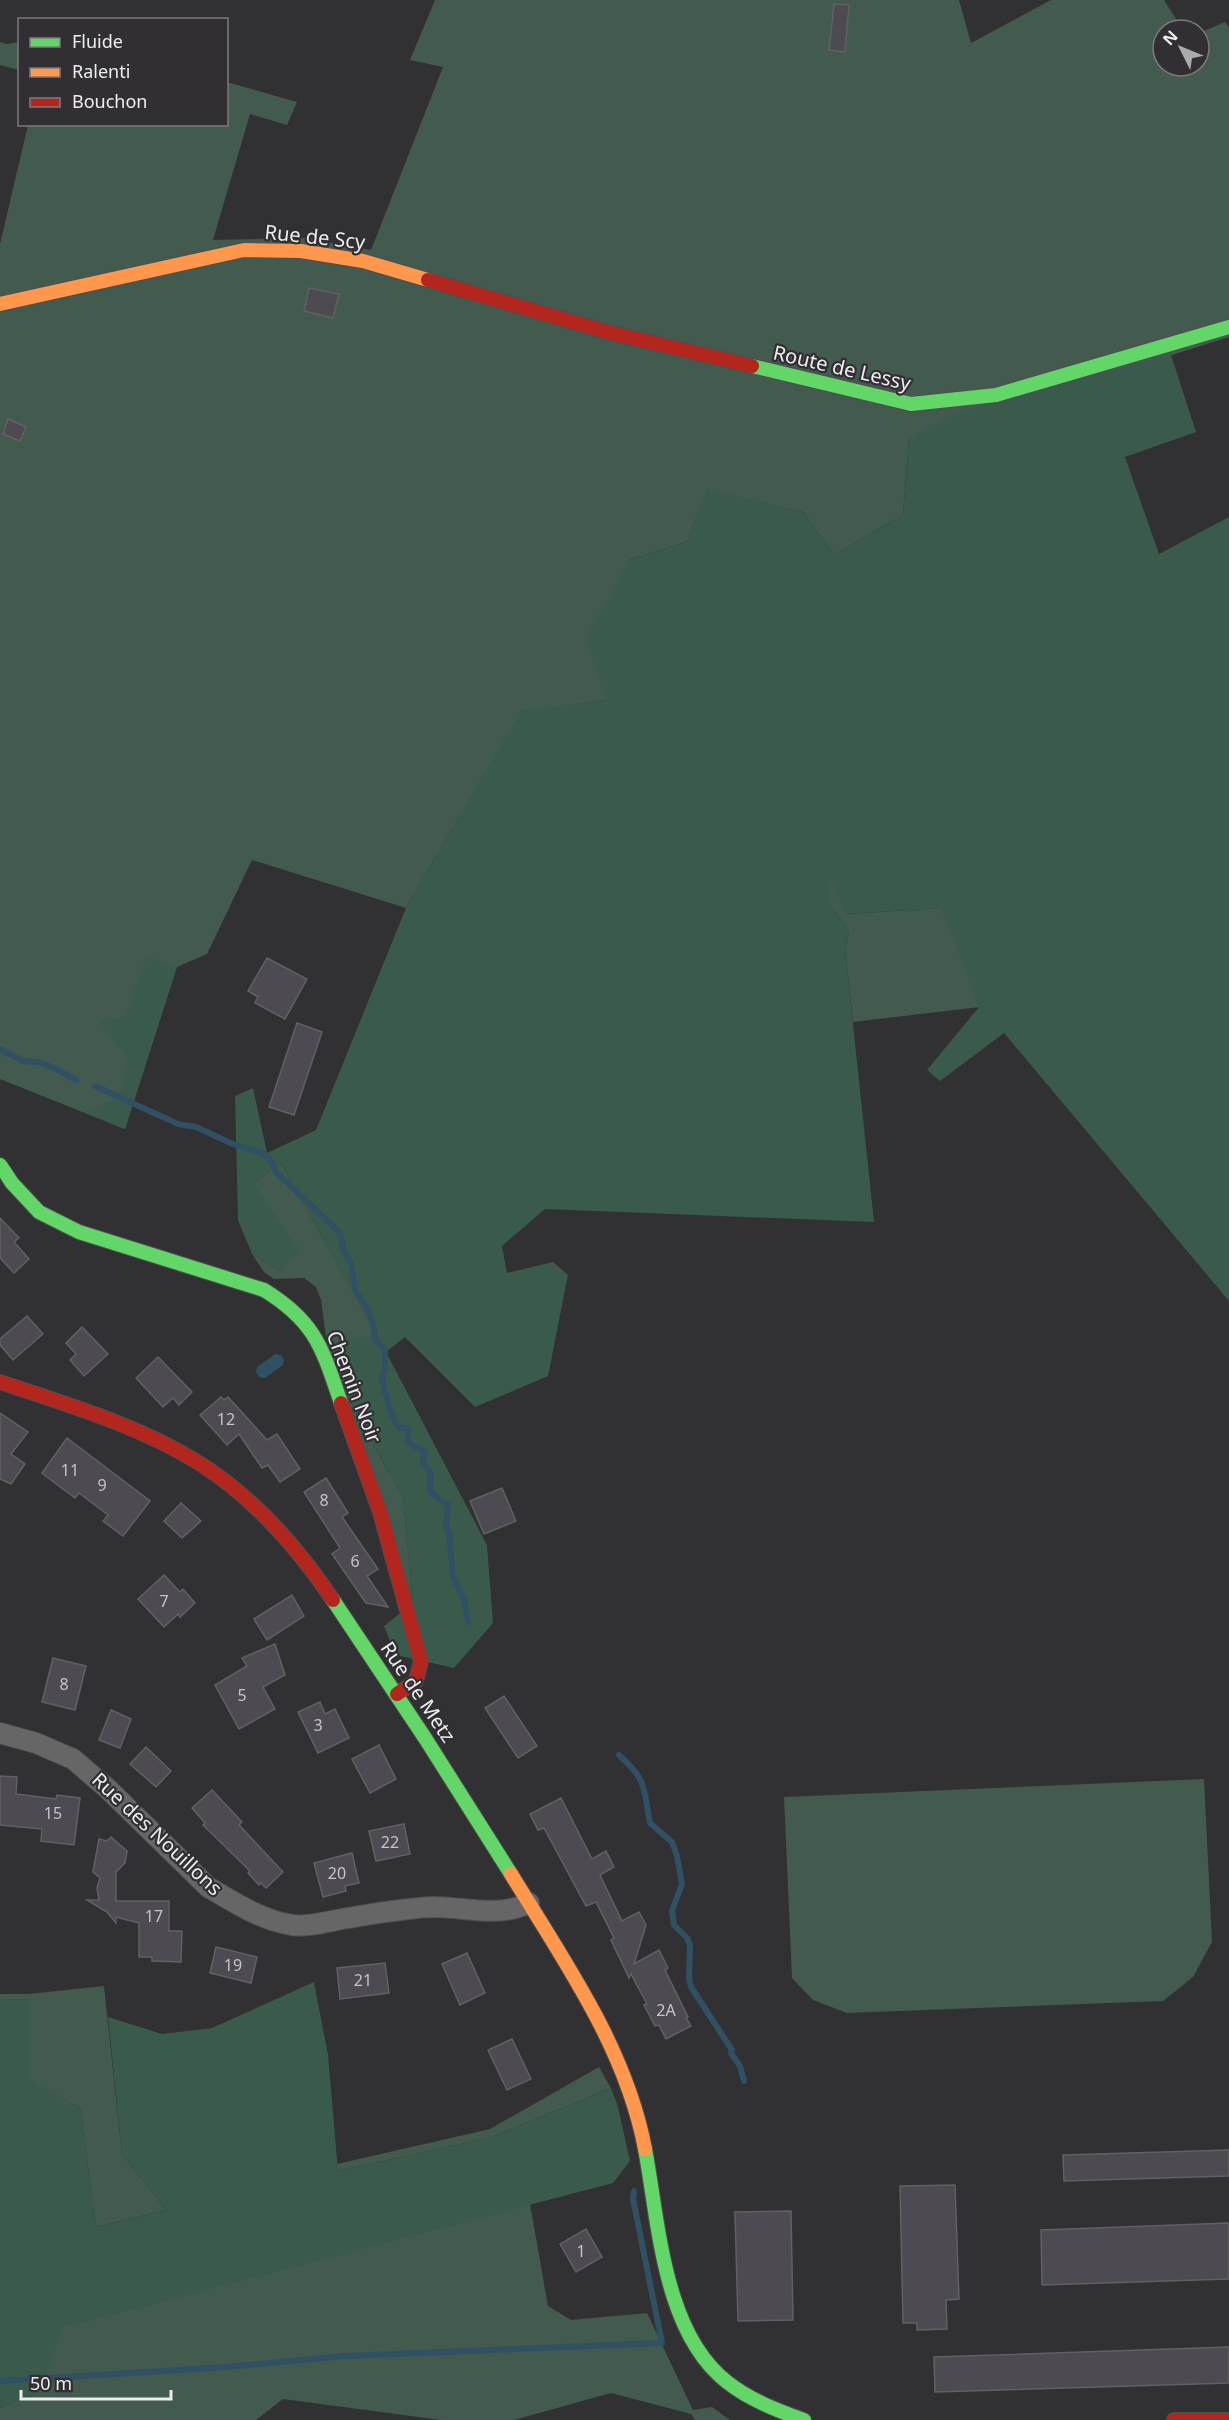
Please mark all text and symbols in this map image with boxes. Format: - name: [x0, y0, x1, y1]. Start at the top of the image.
- legend: [18, 18, 228, 126]
- north arrow: [1151, 18, 1211, 78]
- text: N: [1158, 26, 1183, 50]
- text: Fluide: [72, 29, 123, 53]
- text: Ralenti: [72, 59, 130, 83]
- text: Bouchon: [72, 89, 148, 113]
- street label: Rue de Scy: [263, 218, 367, 255]
- street label: Route de Lessy: [771, 339, 914, 397]
- street label: Chemin Noir: [321, 1327, 388, 1447]
- house number: 12: [217, 1408, 235, 1430]
- house number: 11: [61, 1459, 79, 1481]
- house number: 9: [97, 1474, 107, 1496]
- house number: 8: [319, 1489, 329, 1511]
- house number: 6: [350, 1550, 360, 1572]
- house number: 7: [159, 1590, 169, 1612]
- street label: Rue de Metz: [375, 1636, 462, 1747]
- house number: 8: [59, 1673, 69, 1695]
- house number: 5: [237, 1684, 247, 1706]
- house number: 3: [313, 1714, 323, 1736]
- street label: Rue des Nouillons: [86, 1766, 228, 1901]
- house number: 15: [44, 1802, 62, 1824]
- house number: 22: [381, 1831, 399, 1853]
- house number: 20: [328, 1862, 346, 1884]
- house number: 17: [145, 1905, 163, 1927]
- house number: 19: [224, 1954, 242, 1976]
- house number: 21: [354, 1969, 372, 1991]
- house number: 2A: [656, 1999, 676, 2021]
- house number: 1: [576, 2240, 586, 2262]
- scale bar: [21, 2363, 171, 2401]
- text: 50 m: [30, 2371, 72, 2395]

